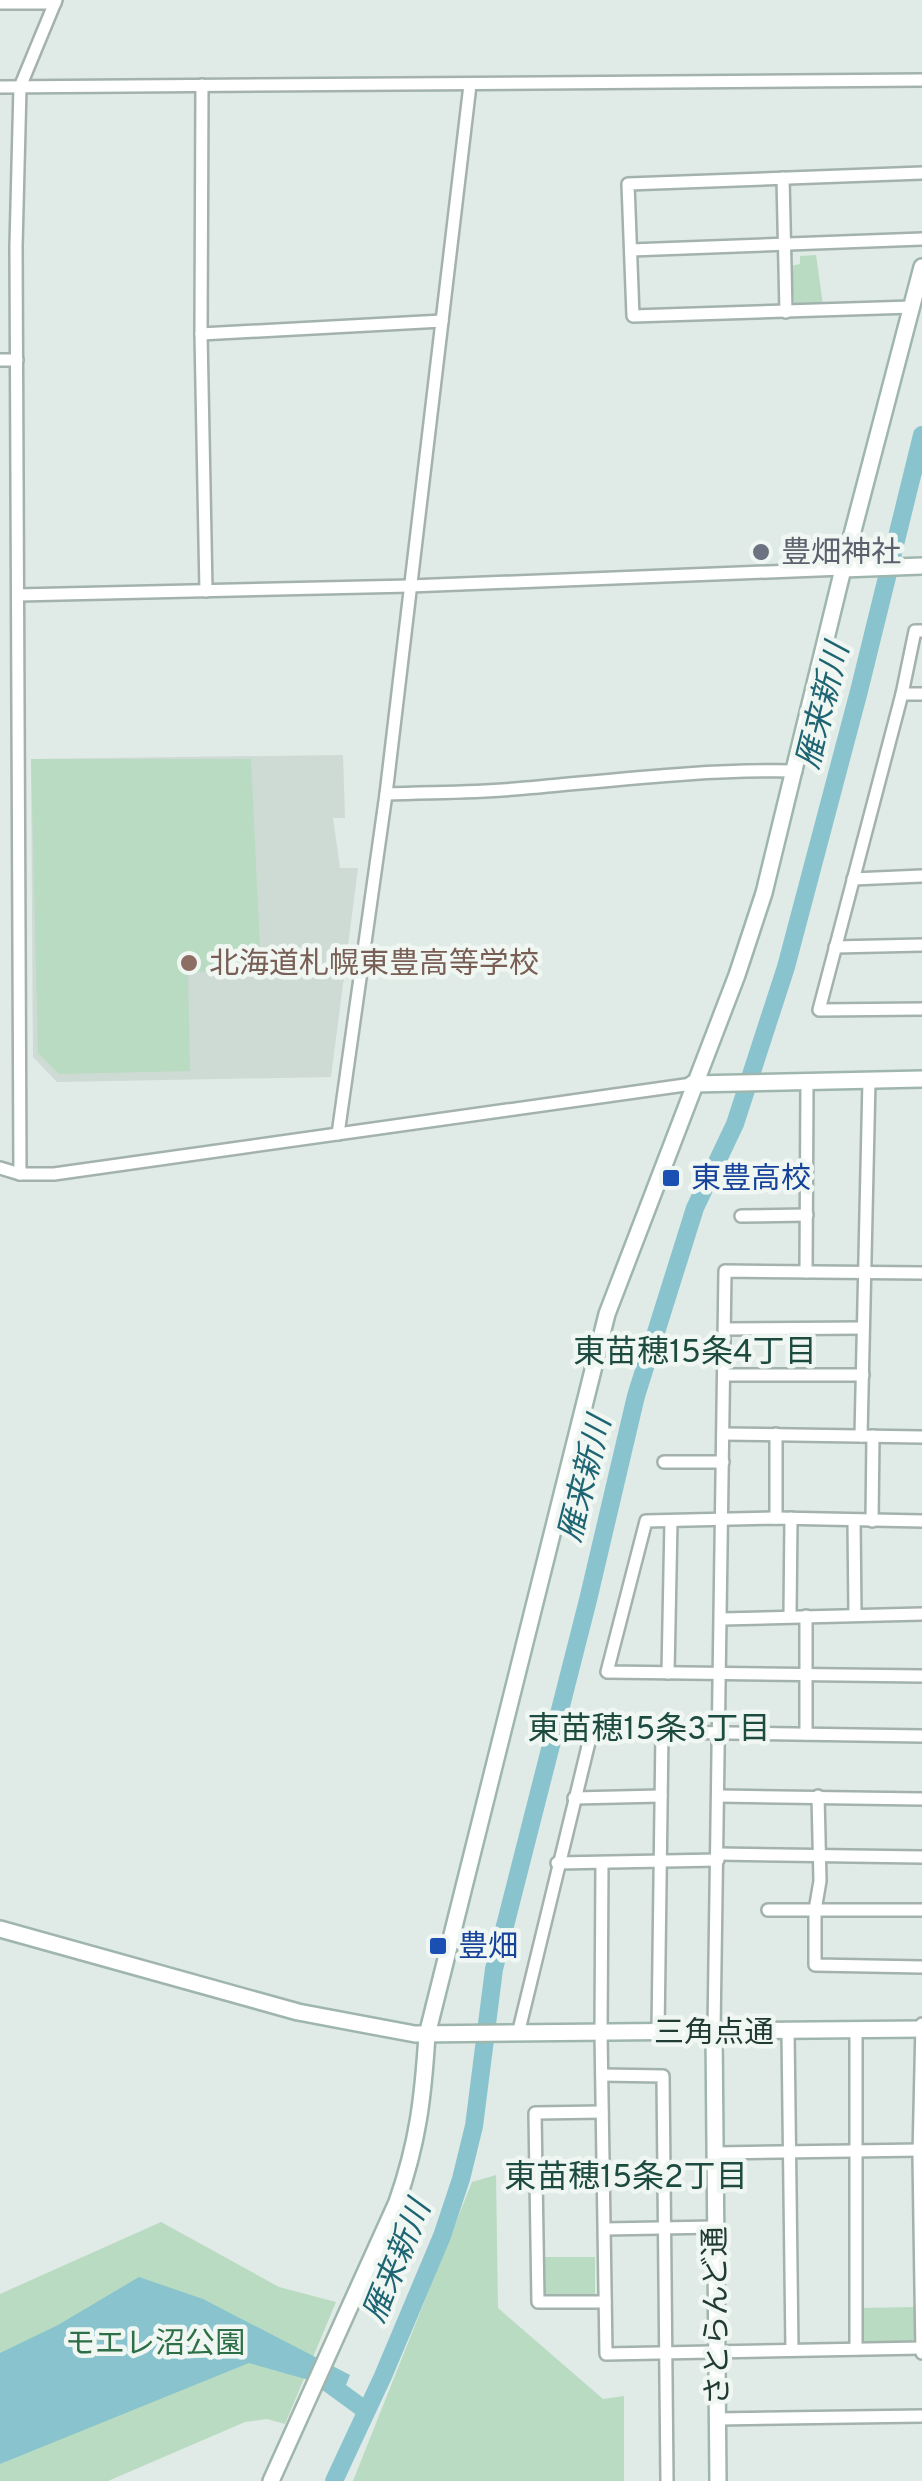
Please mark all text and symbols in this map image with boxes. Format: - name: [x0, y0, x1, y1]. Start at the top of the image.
- place label: 豊畑神社: [781, 536, 901, 573]
- marker: 豊畑神社: [750, 541, 772, 563]
- water label: 雁来新川: [790, 637, 861, 774]
- place label: 北海道札幌東豊高等学校: [209, 947, 539, 984]
- marker: 北海道札幌東豊高等学校: [178, 952, 200, 974]
- place label: 東豊高校: [691, 1162, 811, 1199]
- marker: 東豊高校: [660, 1167, 682, 1189]
- district label: 東苗穂15条4丁目: [573, 1334, 817, 1374]
- water label: 雁来新川: [552, 1410, 623, 1547]
- district label: 東苗穂15条3丁目: [527, 1711, 771, 1751]
- place label: 豊畑: [458, 1930, 518, 1967]
- marker: 豊畑: [427, 1935, 449, 1957]
- street label: 三角点通: [654, 2016, 774, 2053]
- district label: 東苗穂15条2丁目: [504, 2159, 748, 2199]
- water label: 雁来新川: [356, 2193, 442, 2329]
- street label: さとらんど通: [698, 2226, 739, 2406]
- park label: モエレ沼公園: [65, 2327, 245, 2364]

